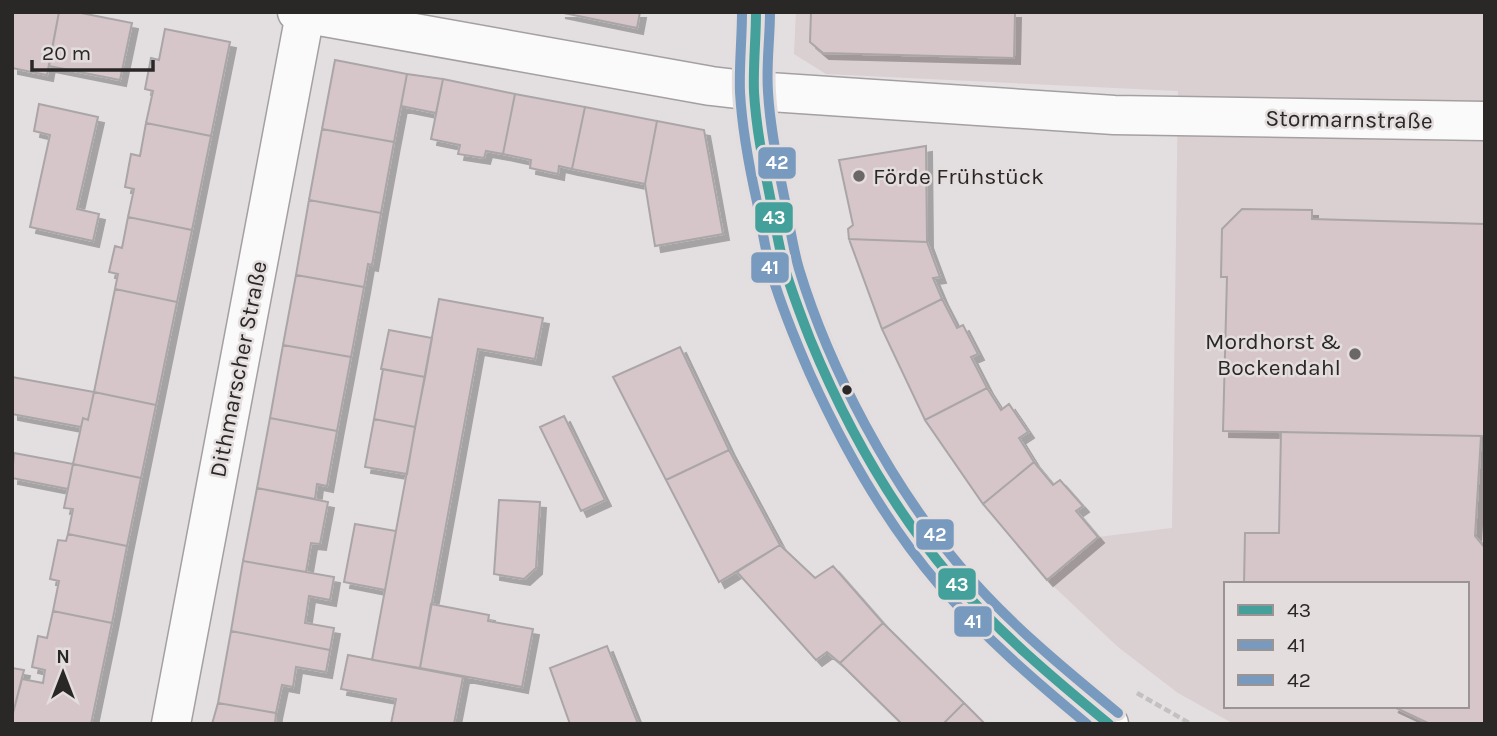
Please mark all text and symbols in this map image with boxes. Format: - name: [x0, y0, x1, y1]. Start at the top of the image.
- scale bar: [32, 28, 152, 72]
- text: 20 m: [42, 41, 91, 65]
- street label: Stormarnstraße: [1265, 105, 1433, 134]
- line badge: 42: [757, 146, 797, 180]
- text: 42: [766, 152, 788, 174]
- place label: Förde Frühstück: [873, 163, 1044, 190]
- marker: Förde Frühstück: [851, 168, 867, 184]
- line badge: 43: [754, 201, 794, 234]
- text: 43: [762, 207, 786, 229]
- line badge: 41: [750, 251, 790, 284]
- text: 41: [761, 257, 779, 279]
- street label: Dithmarscher Straße: [204, 259, 273, 480]
- place label: Mordhorst & Bockendahl: [1205, 328, 1341, 381]
- marker: Mordhorst & Bockendahl: [1347, 346, 1363, 362]
- unlabelled marker: [840, 383, 854, 397]
- line badge: 42: [915, 518, 955, 551]
- text: 42: [924, 524, 946, 546]
- line badge: 43: [937, 567, 977, 601]
- text: 43: [945, 574, 969, 596]
- legend: [1224, 582, 1469, 708]
- text: 43: [1287, 598, 1311, 622]
- line badge: 41: [953, 605, 993, 638]
- text: 41: [964, 611, 982, 633]
- text: 41: [1287, 633, 1306, 657]
- north arrow: [28, 638, 98, 708]
- text: N: [56, 646, 70, 668]
- text: 42: [1287, 668, 1311, 692]

